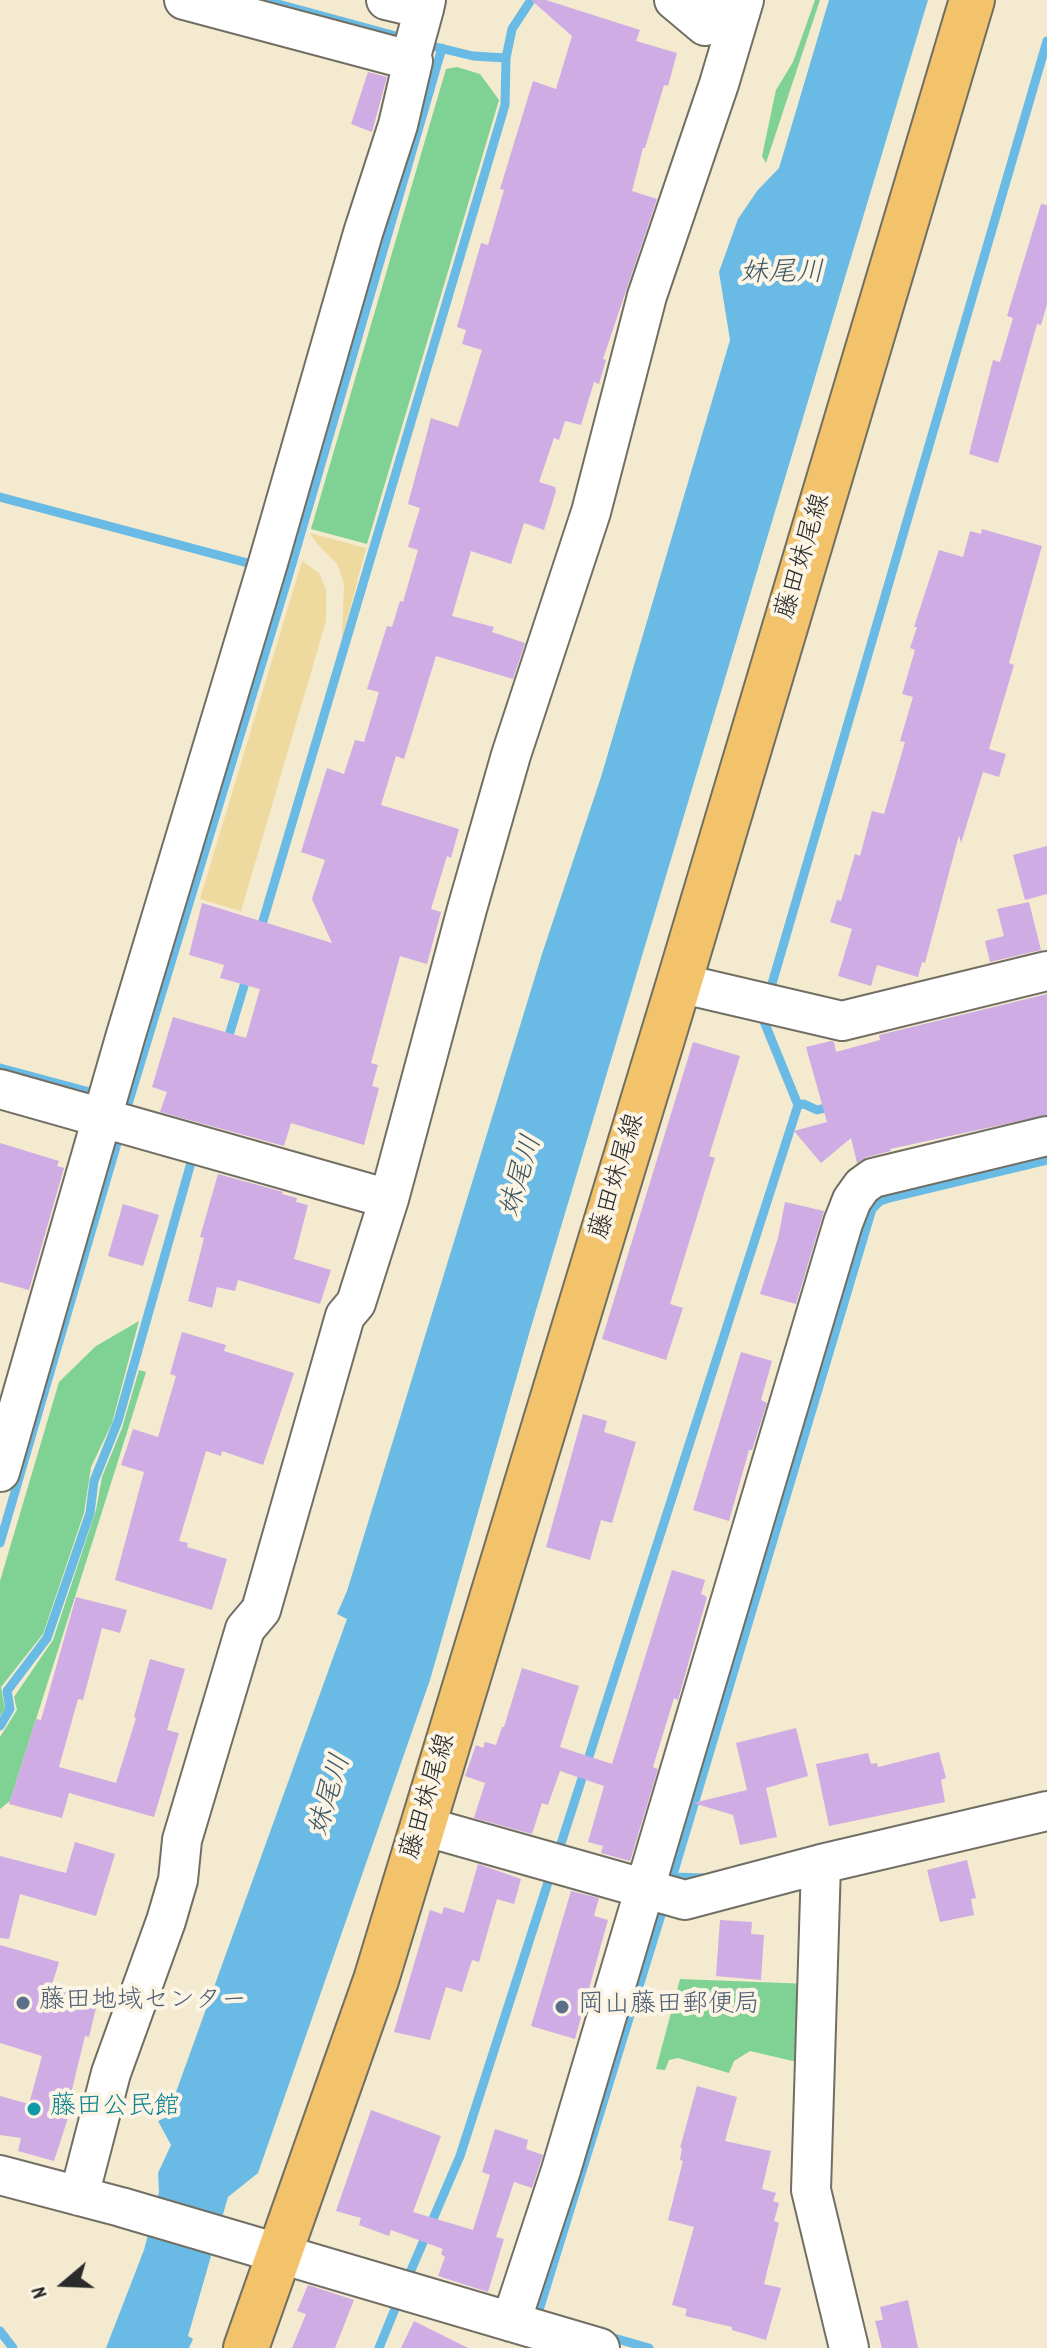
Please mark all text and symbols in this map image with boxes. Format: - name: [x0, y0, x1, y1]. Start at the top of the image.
- water label: 妹尾川: [740, 259, 824, 293]
- street label: 藤田妹尾線: [772, 490, 840, 624]
- street label: 藤田妹尾線: [586, 1110, 654, 1244]
- water label: 妹尾川: [496, 1132, 552, 1222]
- street label: 藤田妹尾線: [397, 1730, 465, 1864]
- water label: 妹尾川: [305, 1751, 361, 1841]
- place label: 藤田地域センター: [39, 1987, 247, 2019]
- place label: 岡山藤田郵便局: [578, 1991, 760, 2023]
- marker: 藤田地域センター: [14, 1994, 32, 2012]
- marker: 岡山藤田郵便局: [553, 1998, 571, 2016]
- place label: 藤田公民館: [50, 2093, 180, 2125]
- marker: 藤田公民館: [25, 2100, 43, 2118]
- north arrow: [24, 2244, 104, 2324]
- text: N: [24, 2282, 57, 2302]

